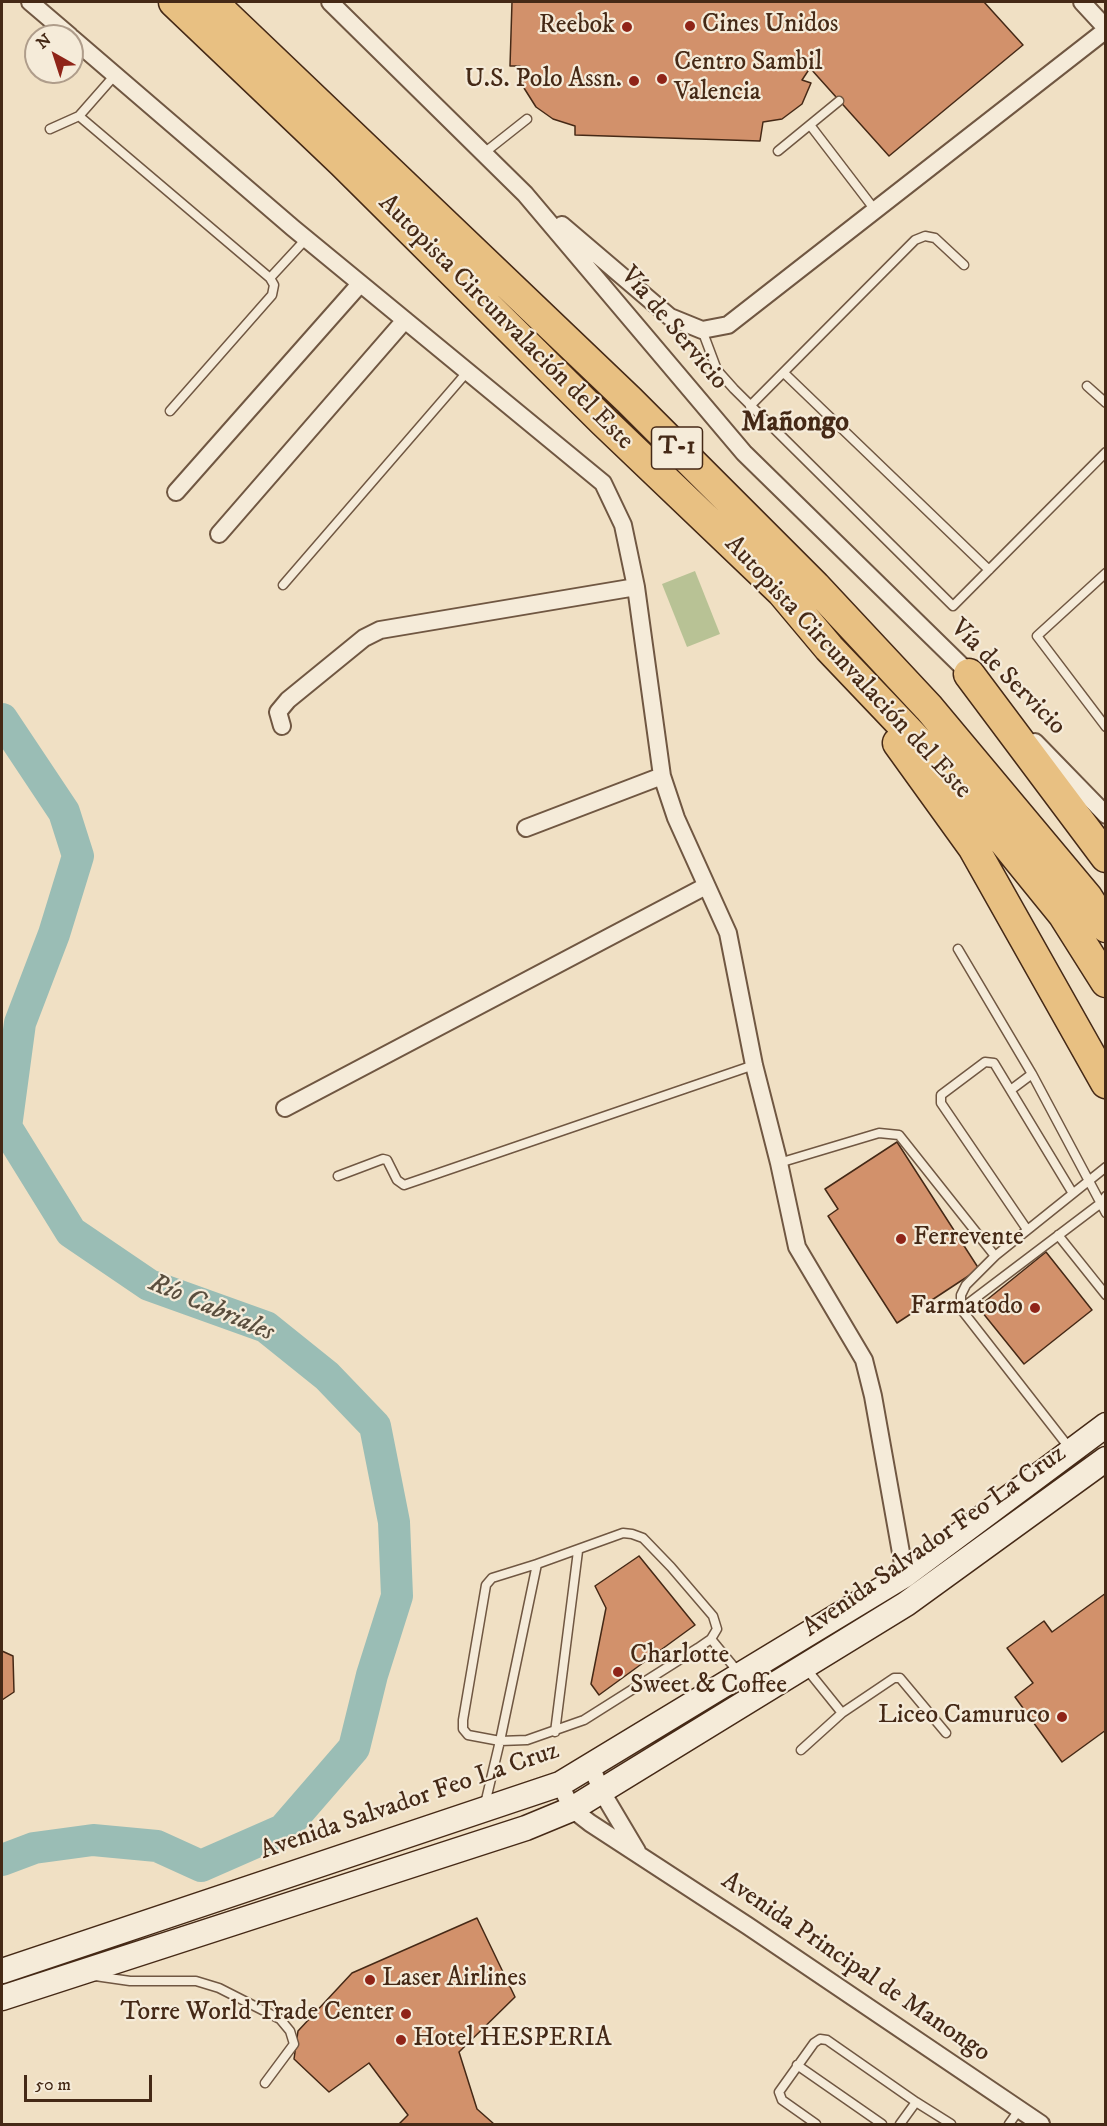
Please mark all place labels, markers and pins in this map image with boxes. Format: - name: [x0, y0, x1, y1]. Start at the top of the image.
- place label: Cines Unidos: [702, 10, 839, 42]
- place label: Reebok: [539, 11, 615, 43]
- marker: Cines Unidos: [683, 19, 697, 33]
- marker: Reebok: [620, 20, 634, 34]
- place label: Centro Sambil Valencia: [674, 48, 823, 110]
- place label: U.S. Polo Assn.: [464, 65, 622, 97]
- marker: Centro Sambil Valencia: [655, 72, 669, 86]
- marker: U.S. Polo Assn.: [627, 74, 641, 88]
- place label: Ferrevente: [913, 1223, 1024, 1255]
- marker: Ferrevente: [894, 1232, 908, 1246]
- place label: Farmatodo: [910, 1292, 1023, 1324]
- marker: Farmatodo: [1028, 1301, 1042, 1315]
- place label: Charlotte Sweet & Coffee: [630, 1641, 787, 1702]
- marker: Charlotte Sweet & Coffee: [611, 1665, 625, 1679]
- place label: Liceo Camuruco: [878, 1701, 1050, 1733]
- marker: Liceo Camuruco: [1055, 1710, 1069, 1724]
- place label: Laser Airlines: [382, 1964, 527, 1996]
- marker: Laser Airlines: [363, 1973, 377, 1987]
- place label: Torre World Trade Center: [121, 1998, 394, 2030]
- marker: Torre World Trade Center: [399, 2007, 413, 2021]
- place label: Hotel HESPERIA: [413, 2024, 611, 2056]
- marker: Hotel HESPERIA: [394, 2033, 408, 2047]

